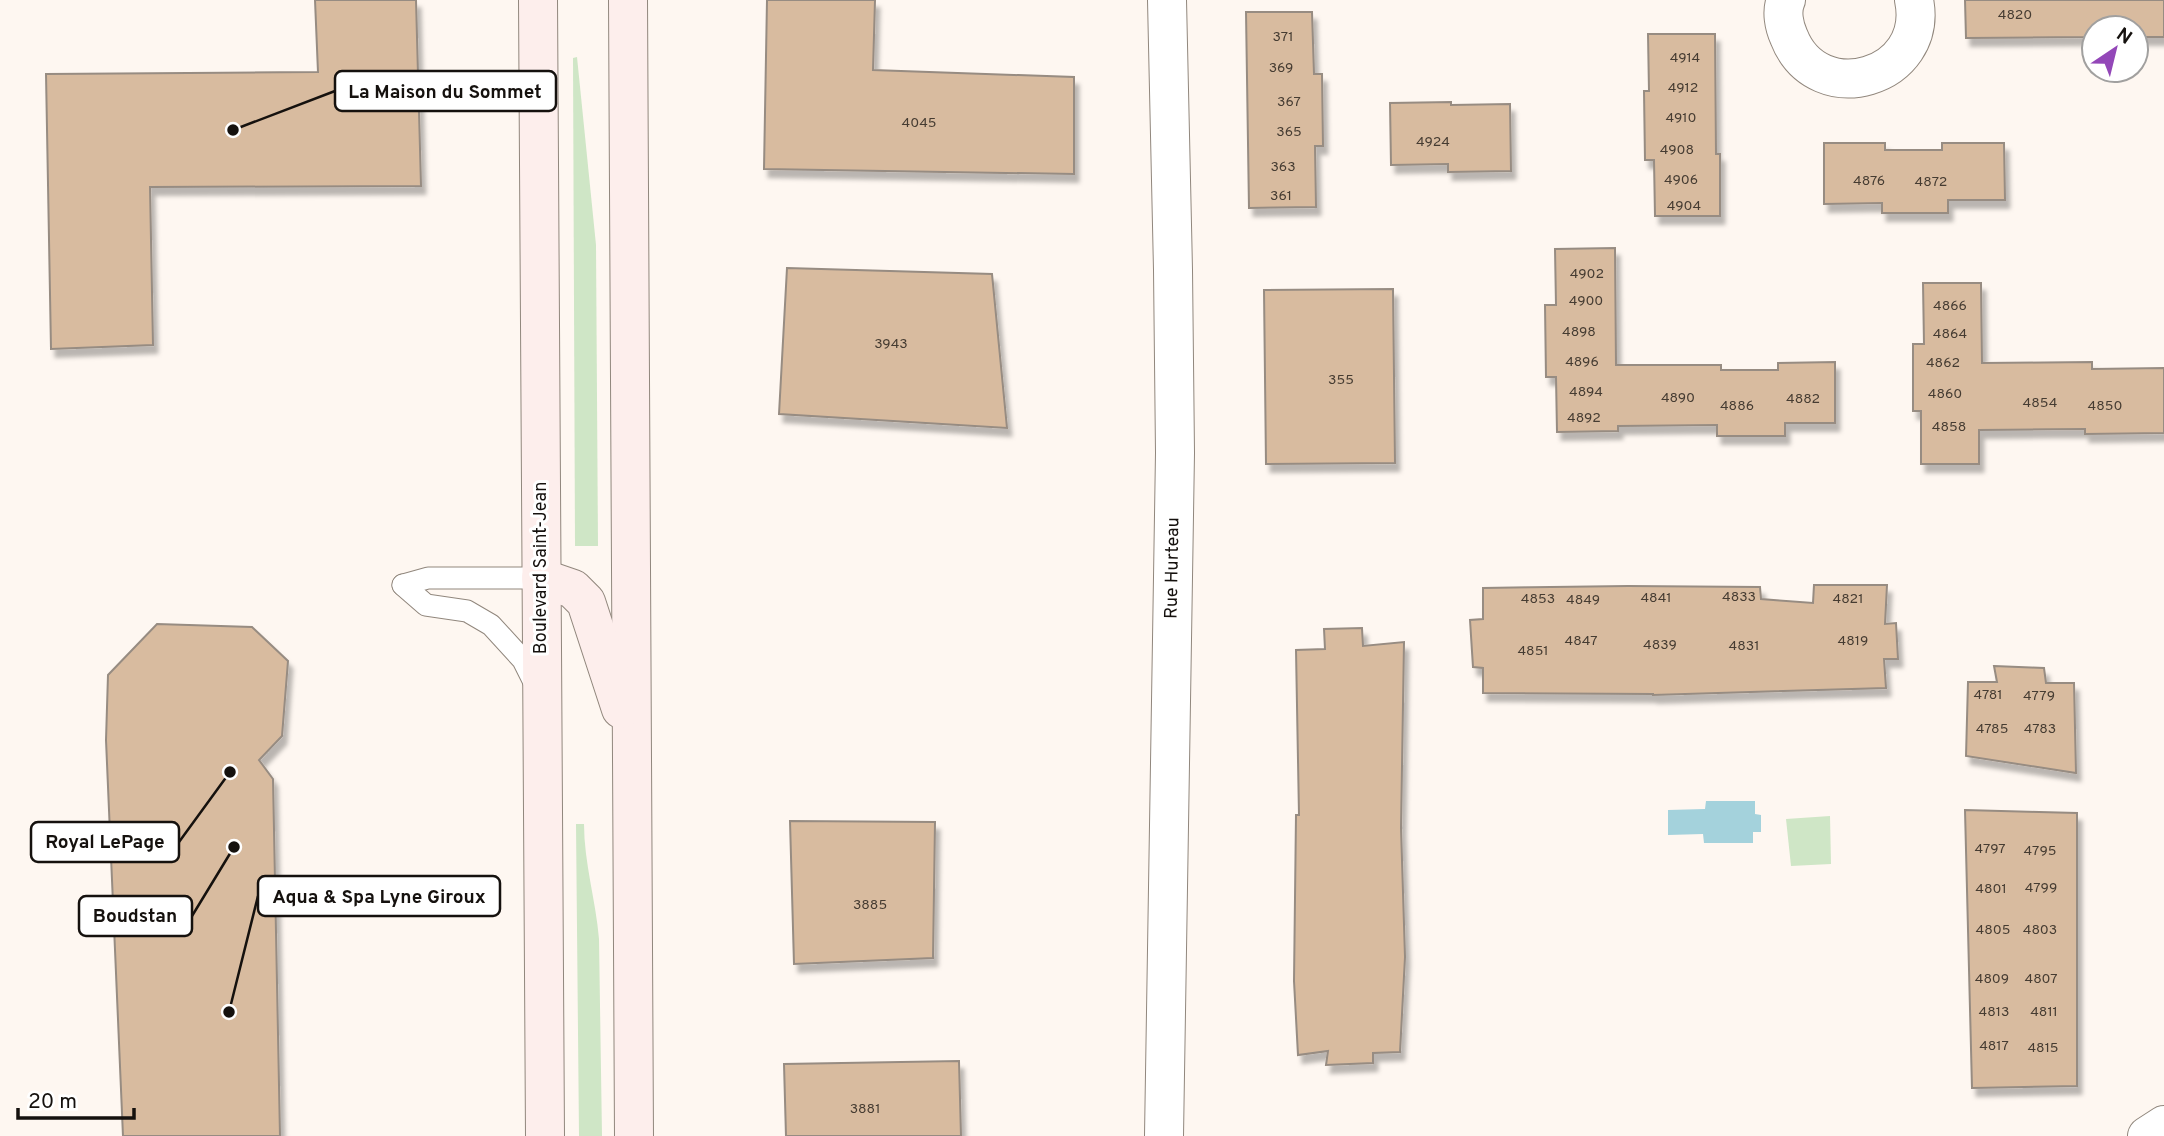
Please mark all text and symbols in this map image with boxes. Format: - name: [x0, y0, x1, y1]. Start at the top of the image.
- house number: 4820: [1998, 7, 2032, 24]
- north arrow: [2080, 14, 2150, 84]
- text: N: [2111, 23, 2136, 50]
- house number: 371: [1272, 29, 1294, 46]
- house number: 4914: [1670, 50, 1700, 67]
- house number: 369: [1269, 60, 1293, 77]
- callout: La Maison du Sommet: [335, 71, 556, 111]
- house number: 4912: [1668, 80, 1698, 97]
- text: La Maison du Sommet: [348, 81, 542, 105]
- house number: 367: [1277, 94, 1301, 111]
- house number: 4910: [1665, 110, 1697, 127]
- house number: 4045: [901, 115, 937, 132]
- house number: 365: [1276, 124, 1302, 141]
- house number: 4924: [1416, 134, 1450, 151]
- house number: 4908: [1660, 142, 1694, 159]
- house number: 363: [1270, 159, 1296, 176]
- house number: 4906: [1664, 172, 1698, 189]
- house number: 4876: [1853, 173, 1885, 190]
- house number: 4872: [1915, 174, 1947, 191]
- house number: 361: [1270, 188, 1292, 205]
- house number: 4904: [1667, 198, 1701, 215]
- house number: 4902: [1570, 266, 1604, 283]
- house number: 4900: [1569, 293, 1603, 310]
- house number: 4866: [1933, 298, 1967, 315]
- house number: 4898: [1562, 324, 1596, 341]
- house number: 4864: [1933, 326, 1967, 343]
- house number: 3943: [874, 336, 908, 353]
- house number: 4896: [1565, 354, 1599, 371]
- house number: 4862: [1926, 355, 1960, 372]
- house number: 355: [1328, 372, 1354, 389]
- house number: 4894: [1569, 384, 1603, 401]
- house number: 4860: [1928, 386, 1962, 403]
- house number: 4890: [1661, 390, 1695, 407]
- house number: 4882: [1786, 391, 1820, 408]
- house number: 4854: [2023, 395, 2057, 412]
- house number: 4886: [1720, 398, 1754, 415]
- house number: 4850: [2088, 398, 2122, 415]
- house number: 4892: [1567, 410, 1601, 427]
- house number: 4858: [1932, 419, 1966, 436]
- street label: Boulevard Saint-Jean: [530, 482, 553, 654]
- street label: Rue Hurteau: [1161, 517, 1185, 619]
- house number: 4833: [1722, 589, 1756, 606]
- house number: 4841: [1640, 590, 1672, 607]
- house number: 4853: [1521, 591, 1555, 608]
- house number: 4821: [1833, 591, 1863, 608]
- house number: 4849: [1566, 592, 1600, 609]
- house number: 4847: [1564, 633, 1598, 650]
- house number: 4819: [1838, 633, 1868, 650]
- house number: 4839: [1643, 637, 1677, 654]
- house number: 4831: [1729, 638, 1759, 655]
- house number: 4851: [1517, 643, 1549, 660]
- house number: 4781: [1973, 687, 2003, 704]
- house number: 4779: [2023, 688, 2055, 705]
- house number: 4785: [1976, 721, 2008, 738]
- house number: 4783: [2024, 721, 2056, 738]
- callout: Royal LePage: [31, 822, 179, 862]
- text: Royal LePage: [45, 831, 165, 855]
- house number: 4797: [1974, 841, 2006, 858]
- house number: 4795: [2024, 843, 2056, 860]
- callout: Aqua & Spa Lyne Giroux: [258, 876, 500, 916]
- house number: 4799: [2025, 880, 2057, 897]
- house number: 4801: [1975, 881, 2007, 898]
- text: Aqua & Spa Lyne Giroux: [272, 886, 486, 910]
- callout: Boudstan: [79, 896, 192, 936]
- house number: 3885: [853, 897, 887, 914]
- text: Boudstan: [93, 905, 177, 929]
- house number: 4805: [1976, 922, 2010, 939]
- house number: 4803: [2023, 922, 2057, 939]
- house number: 4809: [1975, 971, 2009, 988]
- house number: 4807: [2025, 971, 2057, 988]
- house number: 4813: [1979, 1004, 2009, 1021]
- house number: 4811: [2030, 1004, 2058, 1021]
- house number: 4817: [1979, 1038, 2009, 1055]
- house number: 4815: [2027, 1040, 2059, 1057]
- scale bar: [18, 1076, 133, 1120]
- text: 20 m: [28, 1089, 77, 1116]
- house number: 3881: [850, 1101, 880, 1118]

